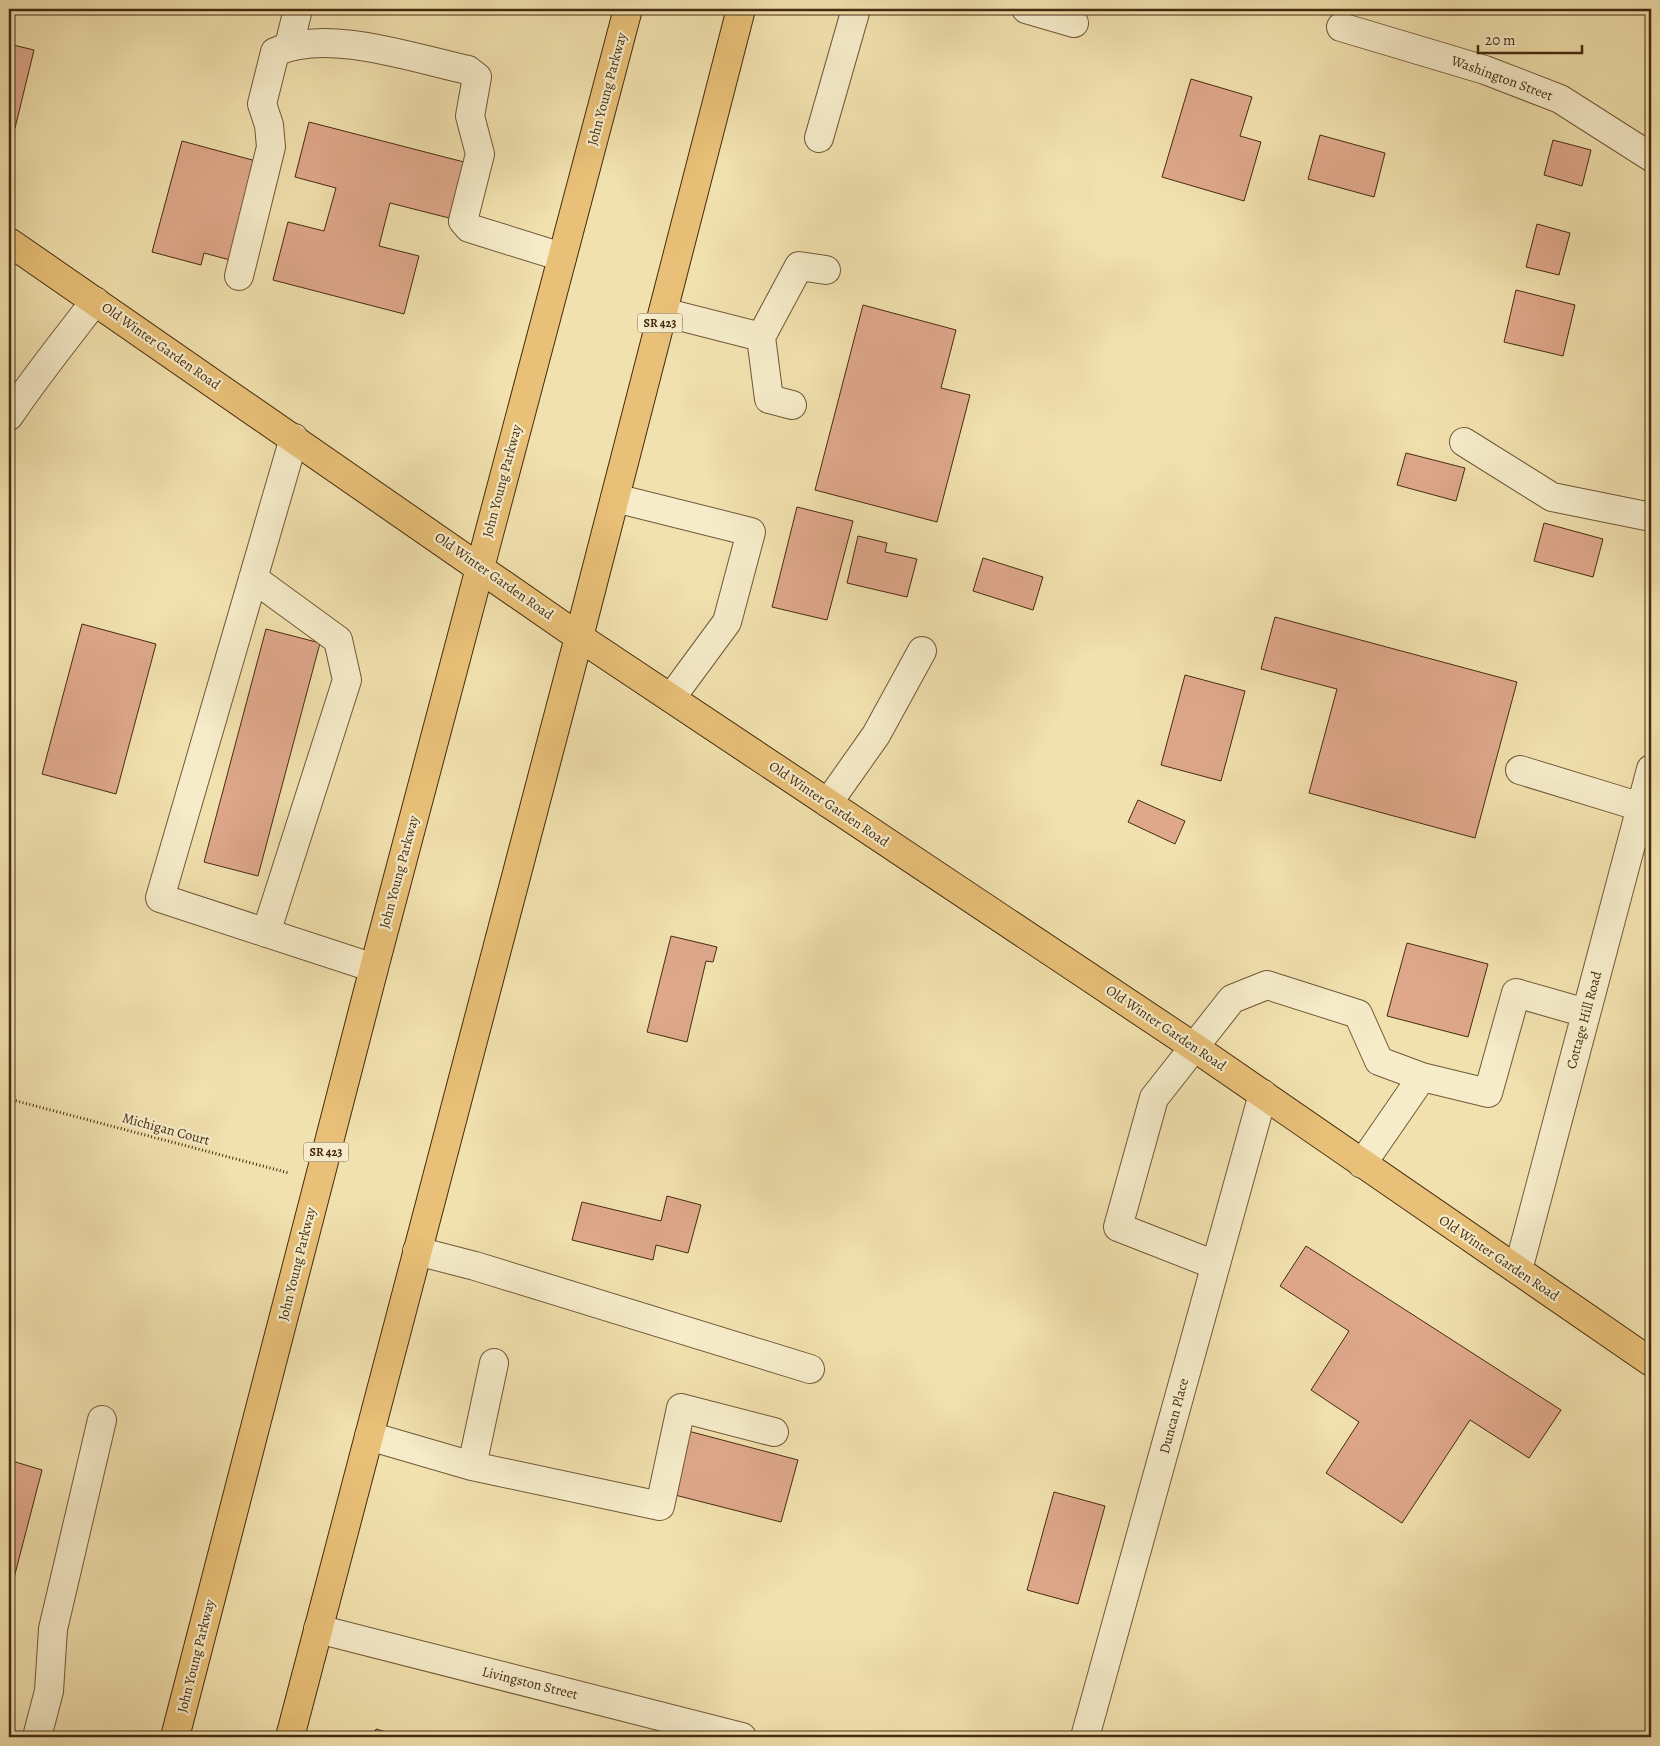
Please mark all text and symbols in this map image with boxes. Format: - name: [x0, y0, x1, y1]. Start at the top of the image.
- scale bar: [1478, 22, 1581, 54]
- street label: John Young Parkway: [583, 30, 631, 148]
- text: 20 m: [1485, 30, 1516, 50]
- street label: Washington Street: [1448, 50, 1556, 105]
- street label: Old Winter Garden Road: [98, 298, 225, 394]
- road number: SR 423: [638, 314, 682, 332]
- street label: John Young Parkway: [478, 422, 526, 540]
- street label: Old Winter Garden Road: [431, 528, 558, 624]
- street label: Old Winter Garden Road: [765, 757, 893, 852]
- street label: John Young Parkway: [375, 813, 423, 931]
- street label: Cottage Hill Road: [1562, 969, 1606, 1071]
- street label: Old Winter Garden Road: [1102, 981, 1230, 1076]
- street label: Michigan Court: [120, 1108, 212, 1150]
- road number: SR 423: [304, 1142, 348, 1162]
- street label: John Young Parkway: [274, 1205, 320, 1323]
- street label: Old Winter Garden Road: [1435, 1211, 1563, 1306]
- street label: Duncan Place: [1155, 1376, 1193, 1456]
- street label: John Young Parkway: [173, 1597, 219, 1715]
- street label: Livingston Street: [480, 1662, 580, 1704]

